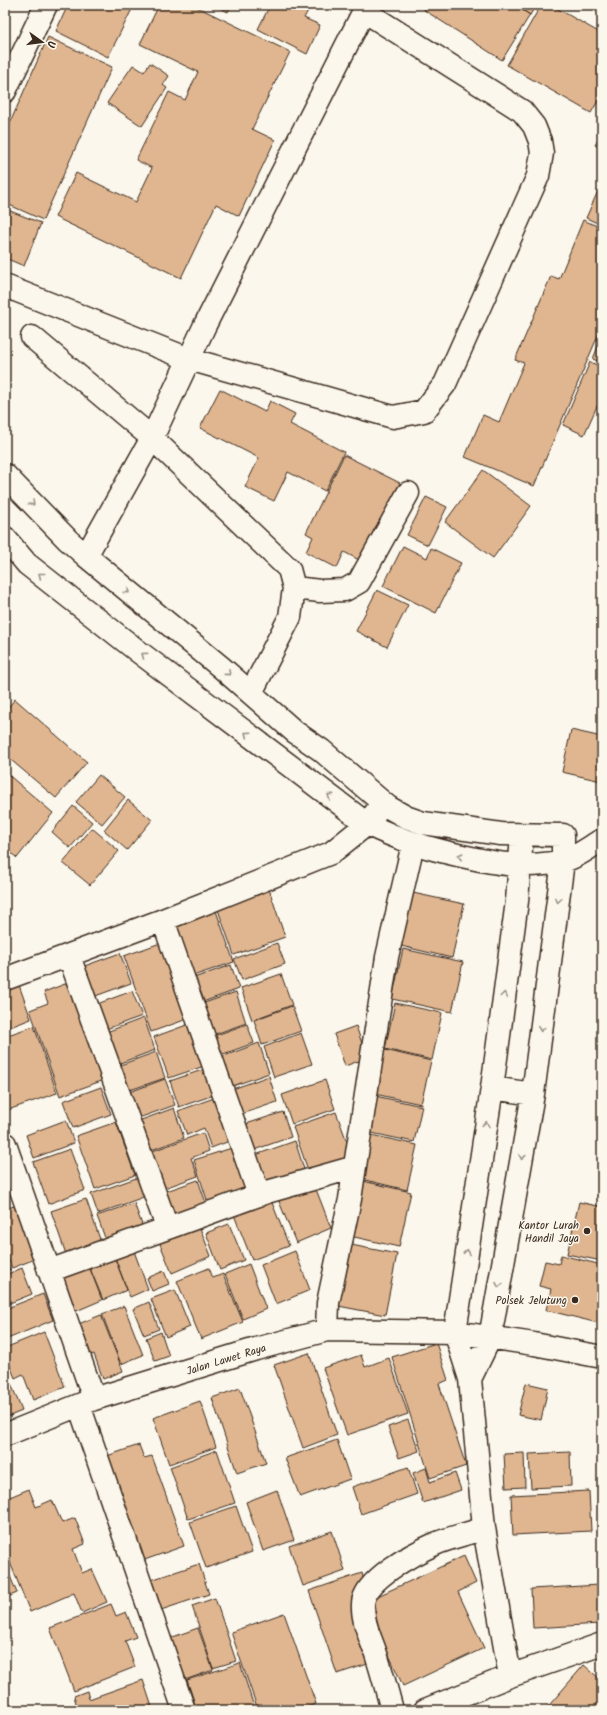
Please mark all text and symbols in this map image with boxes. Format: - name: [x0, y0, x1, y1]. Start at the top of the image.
- north arrow: [22, 22, 62, 62]
- text: U: [41, 39, 60, 50]
- one-way arrow: [27, 498, 34, 506]
- one-way arrow: [39, 573, 46, 580]
- one-way arrow: [123, 587, 130, 594]
- one-way arrow: [141, 653, 148, 660]
- one-way arrow: [223, 669, 231, 676]
- one-way arrow: [245, 731, 252, 738]
- one-way arrow: [328, 794, 335, 801]
- one-way arrow: [457, 852, 463, 860]
- one-way arrow: [554, 897, 563, 903]
- one-way arrow: [499, 992, 508, 998]
- one-way arrow: [537, 1026, 546, 1032]
- one-way arrow: [481, 1121, 490, 1127]
- one-way arrow: [518, 1154, 526, 1160]
- place label: Kantor Lurah Handil Jaya: [518, 1217, 579, 1248]
- marker: Kantor Lurah Handil Jaya: [582, 1226, 592, 1236]
- one-way arrow: [462, 1249, 471, 1255]
- one-way arrow: [495, 1282, 504, 1288]
- place label: Polsek Jelutung: [495, 1292, 567, 1310]
- marker: Polsek Jelutung: [570, 1295, 580, 1305]
- street label: Jalan Lawet Raya: [184, 1339, 268, 1381]

